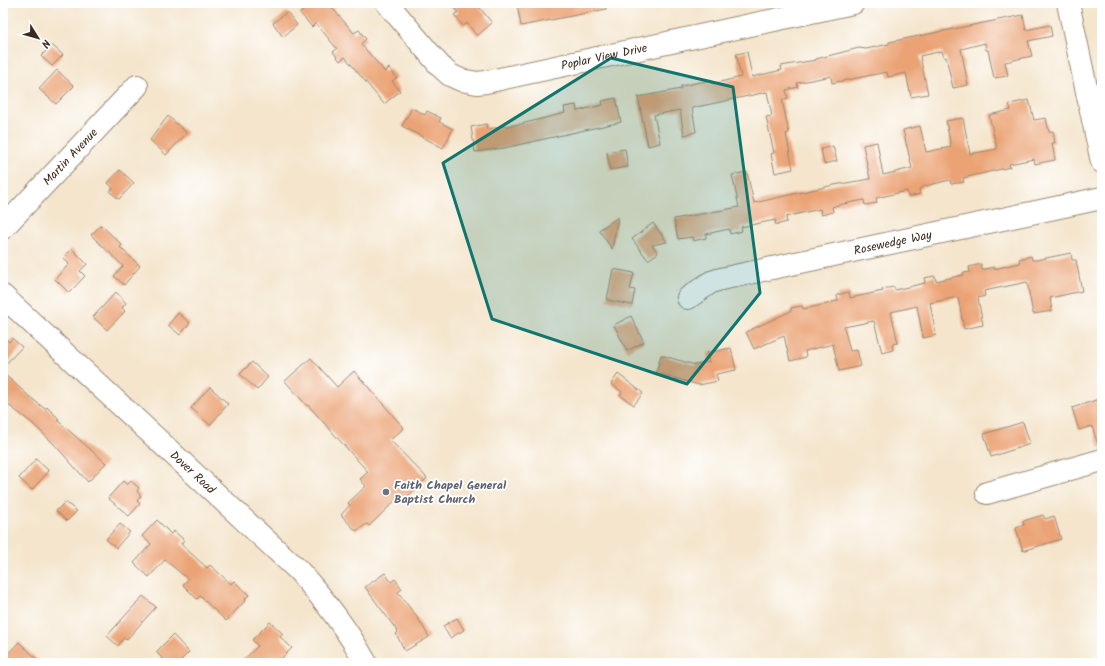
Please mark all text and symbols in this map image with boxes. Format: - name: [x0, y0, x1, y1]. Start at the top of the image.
- north arrow: [18, 18, 58, 58]
- text: N: [36, 35, 54, 52]
- street label: Poplar View Drive: [559, 38, 650, 75]
- street label: Martin Avenue: [38, 123, 103, 190]
- street label: Rosewedge Way: [852, 225, 934, 260]
- street label: Dover Road: [166, 446, 221, 499]
- place label: Faith Chapel General Baptist Church: [394, 476, 507, 509]
- marker: Faith Chapel General Baptist Church: [381, 487, 391, 497]

